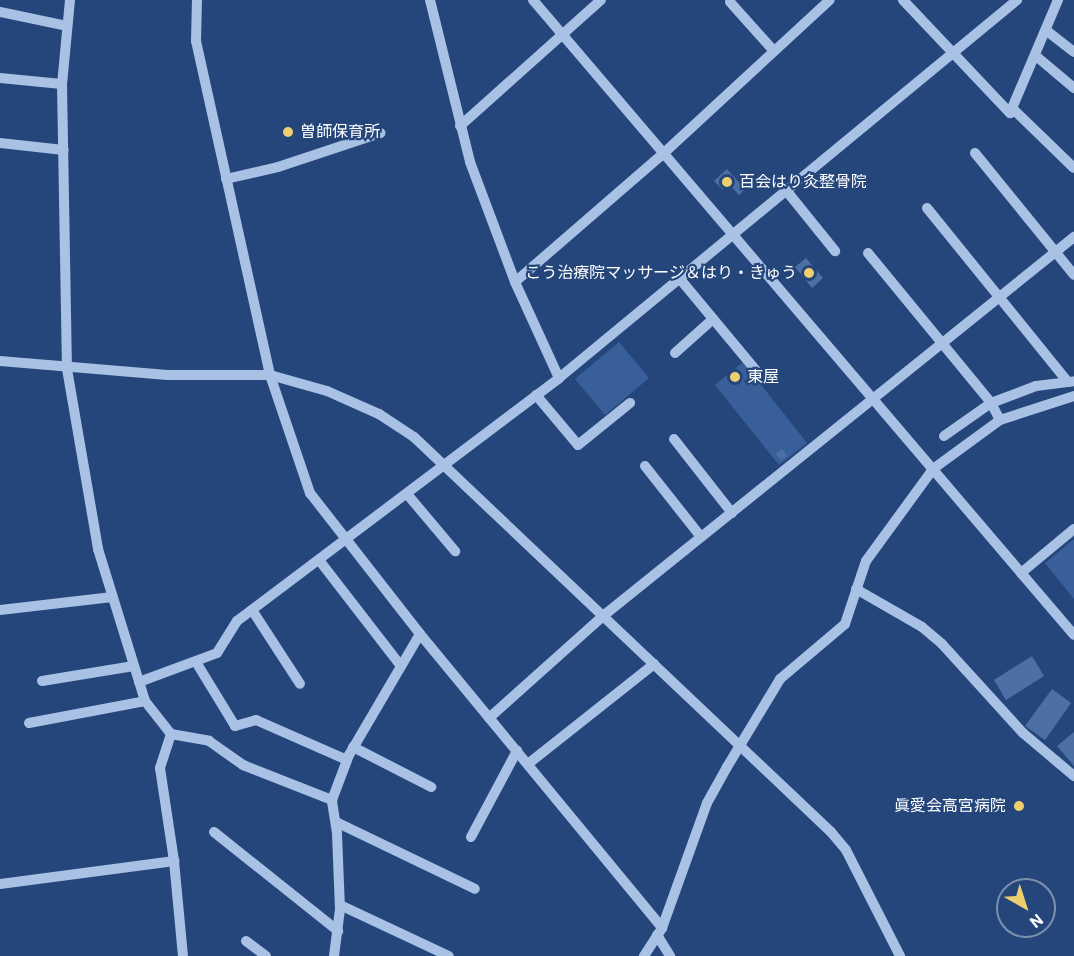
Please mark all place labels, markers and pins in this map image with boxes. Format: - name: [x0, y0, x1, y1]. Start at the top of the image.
- place label: 曽師保育所: [300, 122, 380, 142]
- marker: 曽師保育所: [281, 125, 295, 139]
- place label: 百会はり灸整骨院: [739, 172, 867, 192]
- marker: 百会はり灸整骨院: [720, 175, 734, 189]
- place label: こう治療院マッサージ＆はり・きゅう: [525, 263, 797, 283]
- marker: こう治療院マッサージ＆はり・きゅう: [802, 266, 816, 280]
- place label: 東屋: [747, 367, 779, 387]
- marker: 東屋: [728, 370, 742, 384]
- place label: 眞愛会高宮病院: [894, 796, 1006, 816]
- marker: 眞愛会高宮病院: [1010, 797, 1028, 815]

